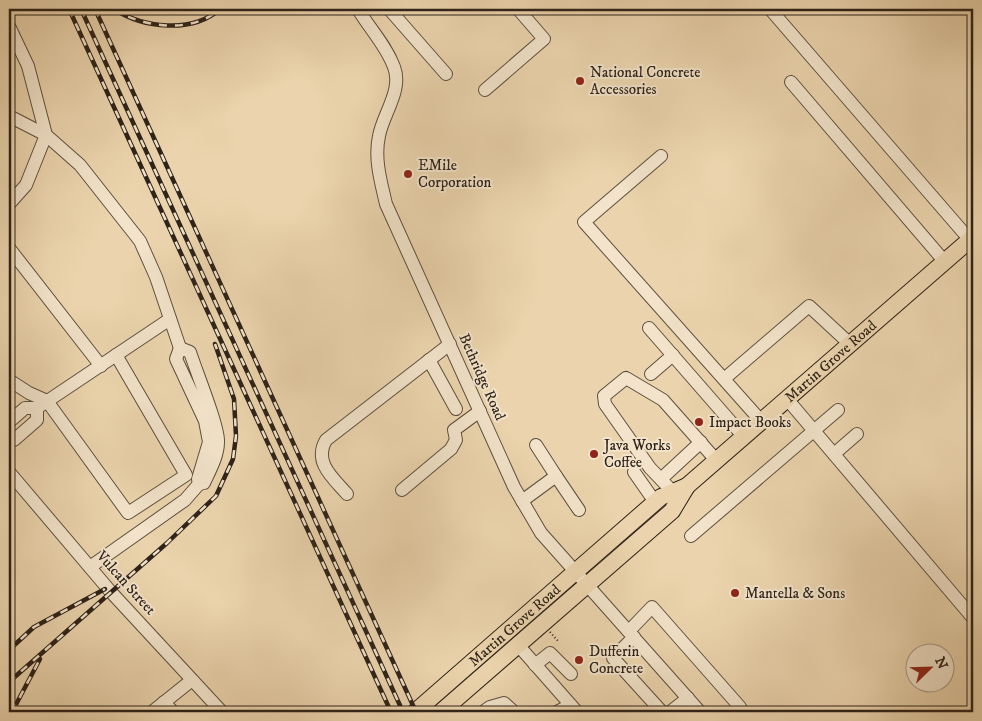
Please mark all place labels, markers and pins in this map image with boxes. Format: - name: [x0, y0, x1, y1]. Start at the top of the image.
- place label: National Concrete Accessories: [590, 63, 701, 99]
- marker: National Concrete Accessories: [574, 75, 586, 87]
- place label: EMile Corporation: [418, 156, 491, 192]
- marker: EMile Corporation: [402, 168, 414, 180]
- place label: Impact Books: [709, 413, 791, 432]
- marker: Impact Books: [693, 416, 705, 428]
- place label: Java Works Coffee: [602, 436, 670, 472]
- marker: Java Works Coffee: [588, 448, 600, 460]
- place label: Mantella & Sons: [745, 584, 845, 603]
- marker: Mantella & Sons: [729, 587, 741, 599]
- place label: Dufferin Concrete: [589, 642, 643, 678]
- marker: Dufferin Concrete: [573, 654, 585, 666]

